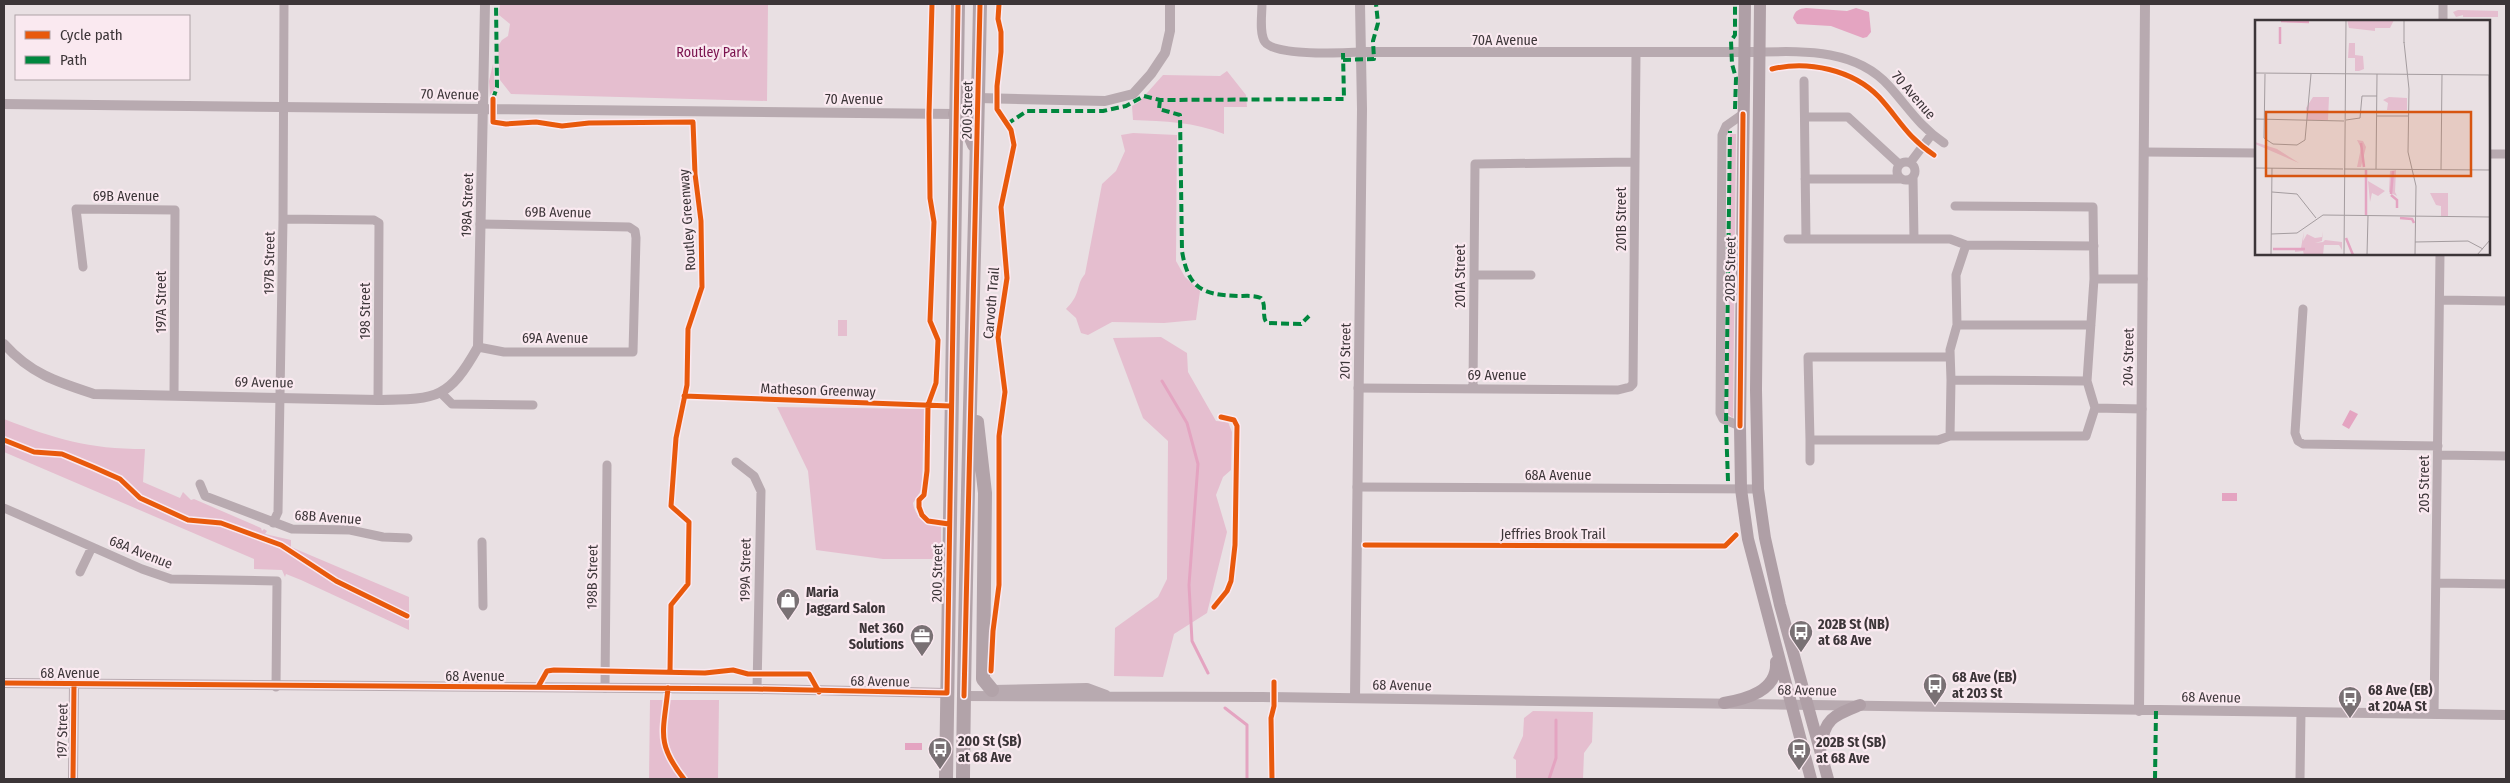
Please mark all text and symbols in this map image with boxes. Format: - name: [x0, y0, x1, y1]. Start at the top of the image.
- legend: [15, 15, 190, 80]
- inset map: [2255, 20, 2490, 255]
- text: Cycle path: [60, 26, 123, 44]
- street label: 70A Avenue: [1472, 32, 1538, 49]
- park label: Routley Park: [676, 44, 748, 61]
- text: Path: [60, 51, 87, 69]
- street label: 70 Avenue: [1888, 68, 1939, 123]
- street label: 200 Street: [958, 80, 977, 139]
- street label: 70 Avenue: [421, 85, 479, 104]
- street label: 70 Avenue: [825, 91, 883, 108]
- street label: Routley Greenway: [675, 168, 700, 272]
- street label: 198A Street: [458, 172, 477, 237]
- street label: 201B Street: [1613, 187, 1630, 251]
- street label: 69B Avenue: [93, 188, 159, 205]
- street label: 69B Avenue: [525, 203, 592, 222]
- street label: 197B Street: [260, 231, 279, 295]
- street label: 202B Street: [1721, 236, 1740, 302]
- street label: 201A Street: [1452, 244, 1469, 308]
- street label: Carvoth Trail: [980, 266, 1003, 340]
- street label: 197A Street: [153, 270, 170, 333]
- street label: 198 Street: [357, 282, 374, 339]
- street label: 201 Street: [1337, 322, 1354, 379]
- street label: 204 Street: [2119, 327, 2138, 386]
- street label: 69A Avenue: [522, 330, 588, 347]
- street label: 69 Avenue: [1468, 367, 1527, 384]
- street label: 69 Avenue: [234, 373, 294, 392]
- street label: Matheson Greenway: [760, 380, 877, 401]
- street label: 205 Street: [2416, 455, 2433, 513]
- street label: 68A Avenue: [1525, 467, 1591, 484]
- street label: 68B Avenue: [294, 507, 362, 528]
- street label: Jeffries Brook Trail: [1500, 526, 1606, 543]
- street label: 68A Avenue: [107, 532, 175, 573]
- street label: 199A Street: [736, 537, 755, 602]
- street label: 200 Street: [928, 543, 947, 602]
- street label: 198B Street: [583, 544, 602, 609]
- place label: Maria Jaggard Salon: [805, 584, 885, 617]
- shop icon: Maria Jaggard Salon: [775, 587, 801, 621]
- place label: 202B St (NB) at 68 Ave: [1817, 616, 1889, 649]
- bus stop icon: 202B St (NB) at 68 Ave: [1788, 619, 1814, 653]
- place label: Net 360 Solutions: [849, 620, 904, 653]
- office icon: Net 360 Solutions: [909, 623, 935, 657]
- street label: 68 Avenue: [40, 665, 100, 682]
- street label: 68 Avenue: [445, 668, 505, 685]
- place label: 68 Ave (EB) at 203 St: [1952, 669, 2017, 702]
- street label: 68 Avenue: [850, 672, 910, 691]
- bus stop icon: 68 Ave (EB) at 203 St: [1922, 672, 1948, 706]
- street label: 68 Avenue: [1372, 676, 1432, 695]
- street label: 68 Avenue: [1777, 681, 1837, 700]
- place label: 68 Ave (EB) at 204A St: [2368, 682, 2433, 715]
- bus stop icon: 68 Ave (EB) at 204A St: [2337, 685, 2363, 719]
- street label: 68 Avenue: [2181, 688, 2241, 707]
- street label: 197 Street: [54, 703, 71, 759]
- place label: 200 St (SB) at 68 Ave: [957, 733, 1021, 766]
- place label: 202B St (SB) at 68 Ave: [1815, 734, 1886, 767]
- bus stop icon: 200 St (SB) at 68 Ave: [927, 736, 953, 770]
- bus stop icon: 202B St (SB) at 68 Ave: [1786, 737, 1812, 771]

